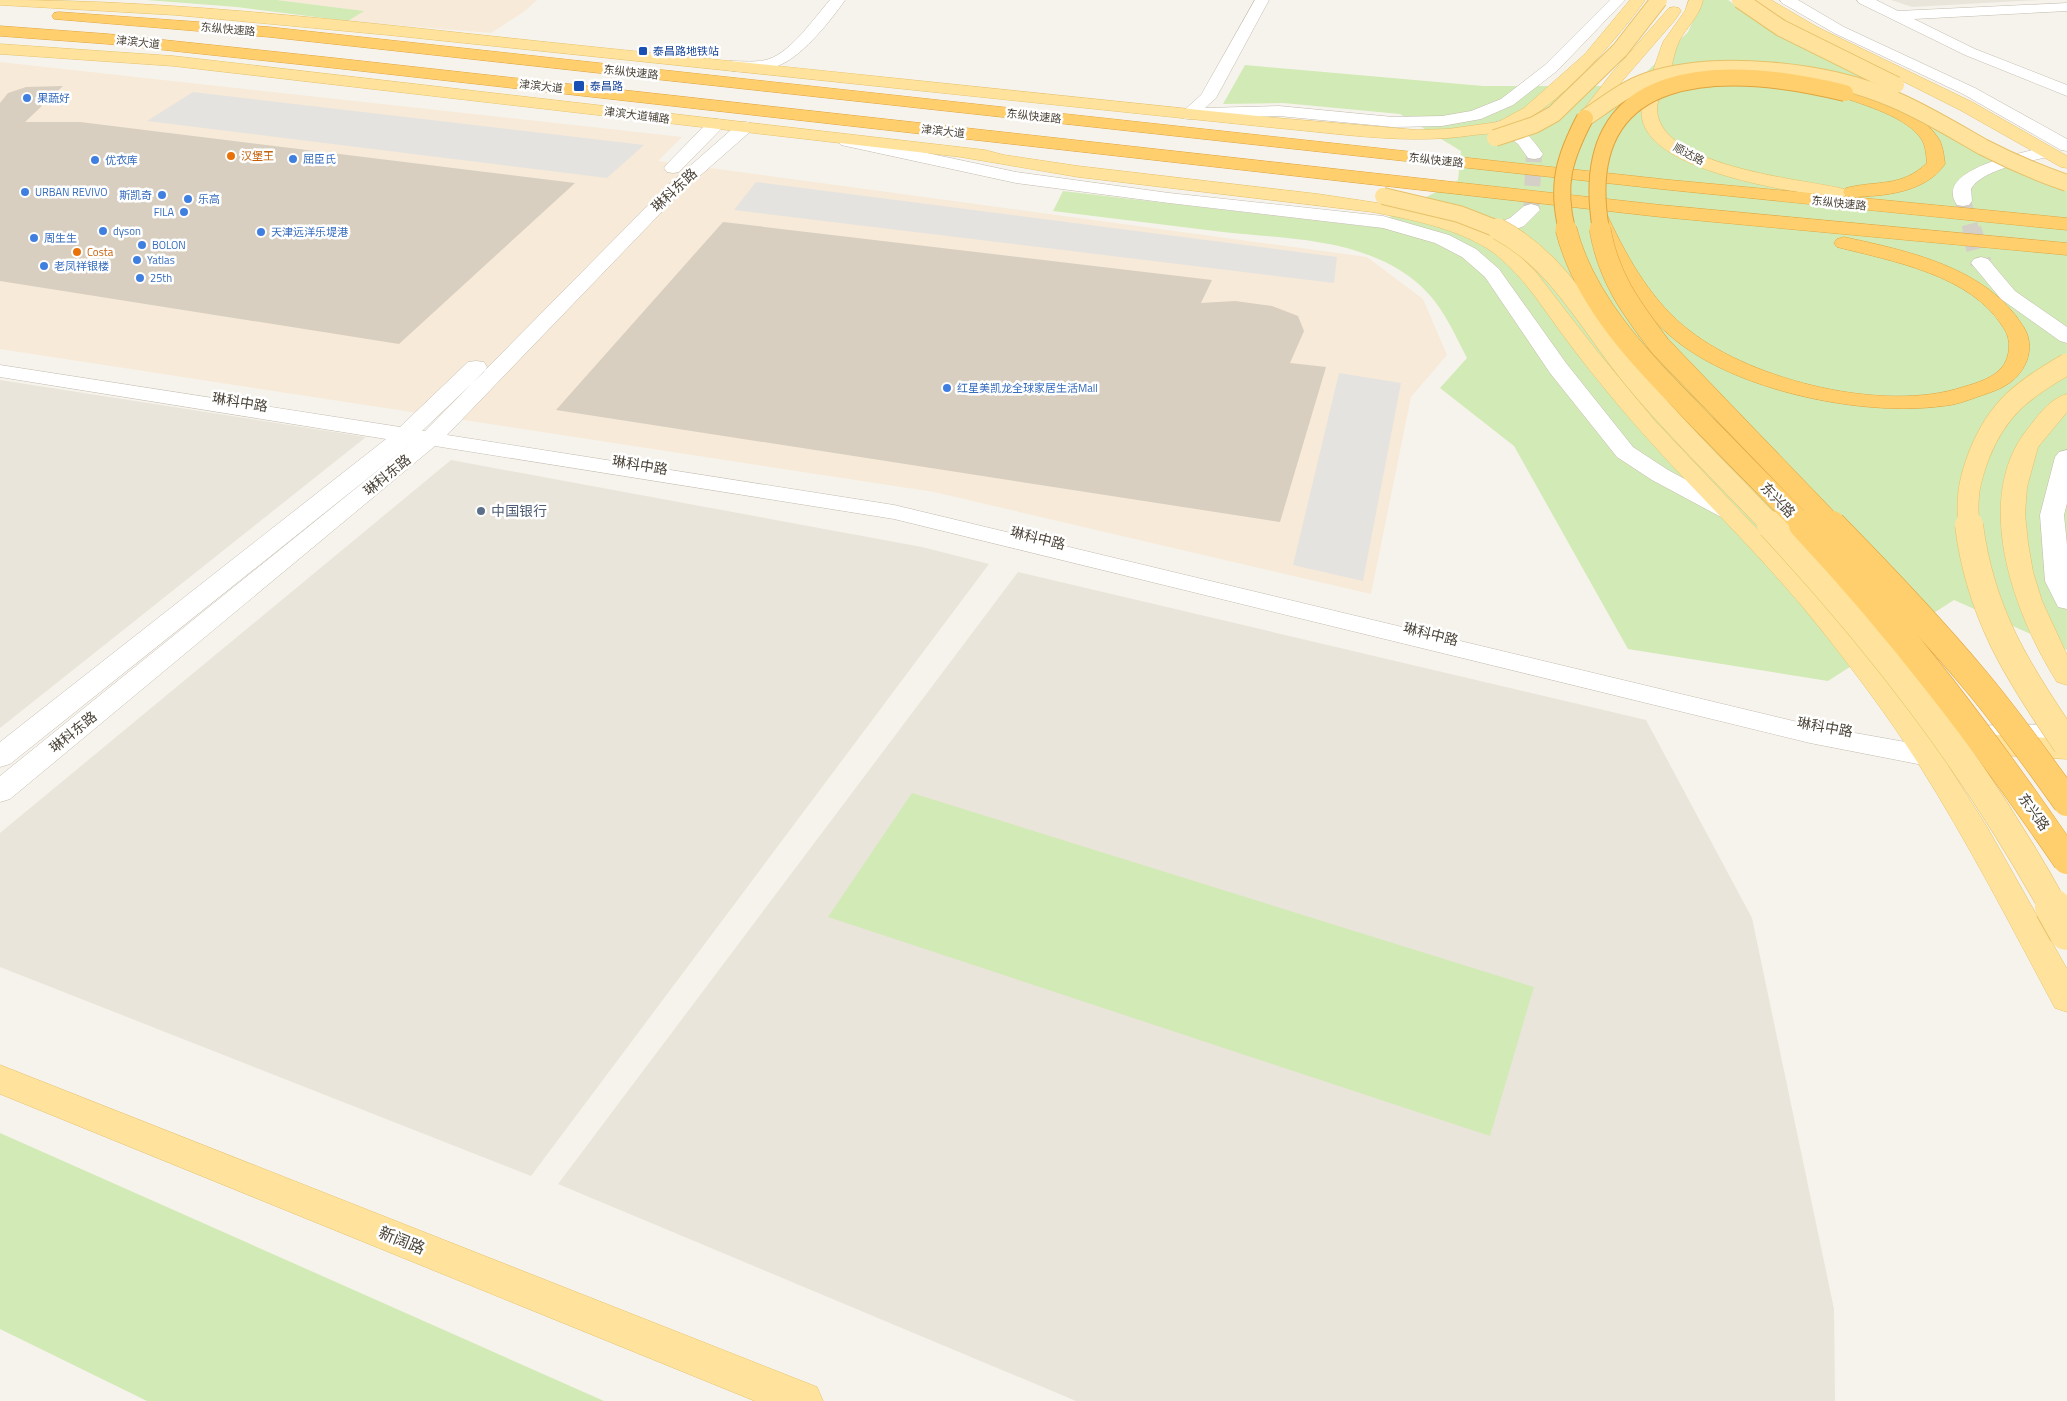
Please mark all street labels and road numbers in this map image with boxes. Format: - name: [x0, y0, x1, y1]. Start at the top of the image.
- street label: 东纵快速路: [200, 19, 256, 39]
- street label: 津滨大道: [115, 32, 161, 52]
- street label: 东纵快速路: [603, 61, 659, 83]
- street label: 津滨大道: [518, 76, 564, 96]
- street label: 津滨大道辅路: [603, 103, 671, 127]
- street label: 东纵快速路: [1006, 105, 1062, 127]
- street label: 津滨大道: [920, 121, 966, 141]
- street label: 顺达路: [1671, 139, 1707, 169]
- street label: 东纵快速路: [1408, 149, 1464, 171]
- street label: 琳科东路: [646, 163, 701, 216]
- street label: 东纵快速路: [1811, 192, 1867, 214]
- street label: 琳科中路: [211, 387, 269, 416]
- street label: 琳科东路: [358, 449, 415, 500]
- street label: 琳科中路: [611, 450, 669, 479]
- street label: 东兴路: [1756, 477, 1801, 522]
- street label: 琳科中路: [1008, 521, 1068, 554]
- street label: 琳科中路: [1401, 617, 1461, 650]
- street label: 琳科东路: [44, 706, 101, 757]
- street label: 琳科中路: [1796, 711, 1854, 742]
- street label: 东兴路: [2014, 788, 2055, 835]
- street label: 新阔路: [375, 1220, 429, 1260]

